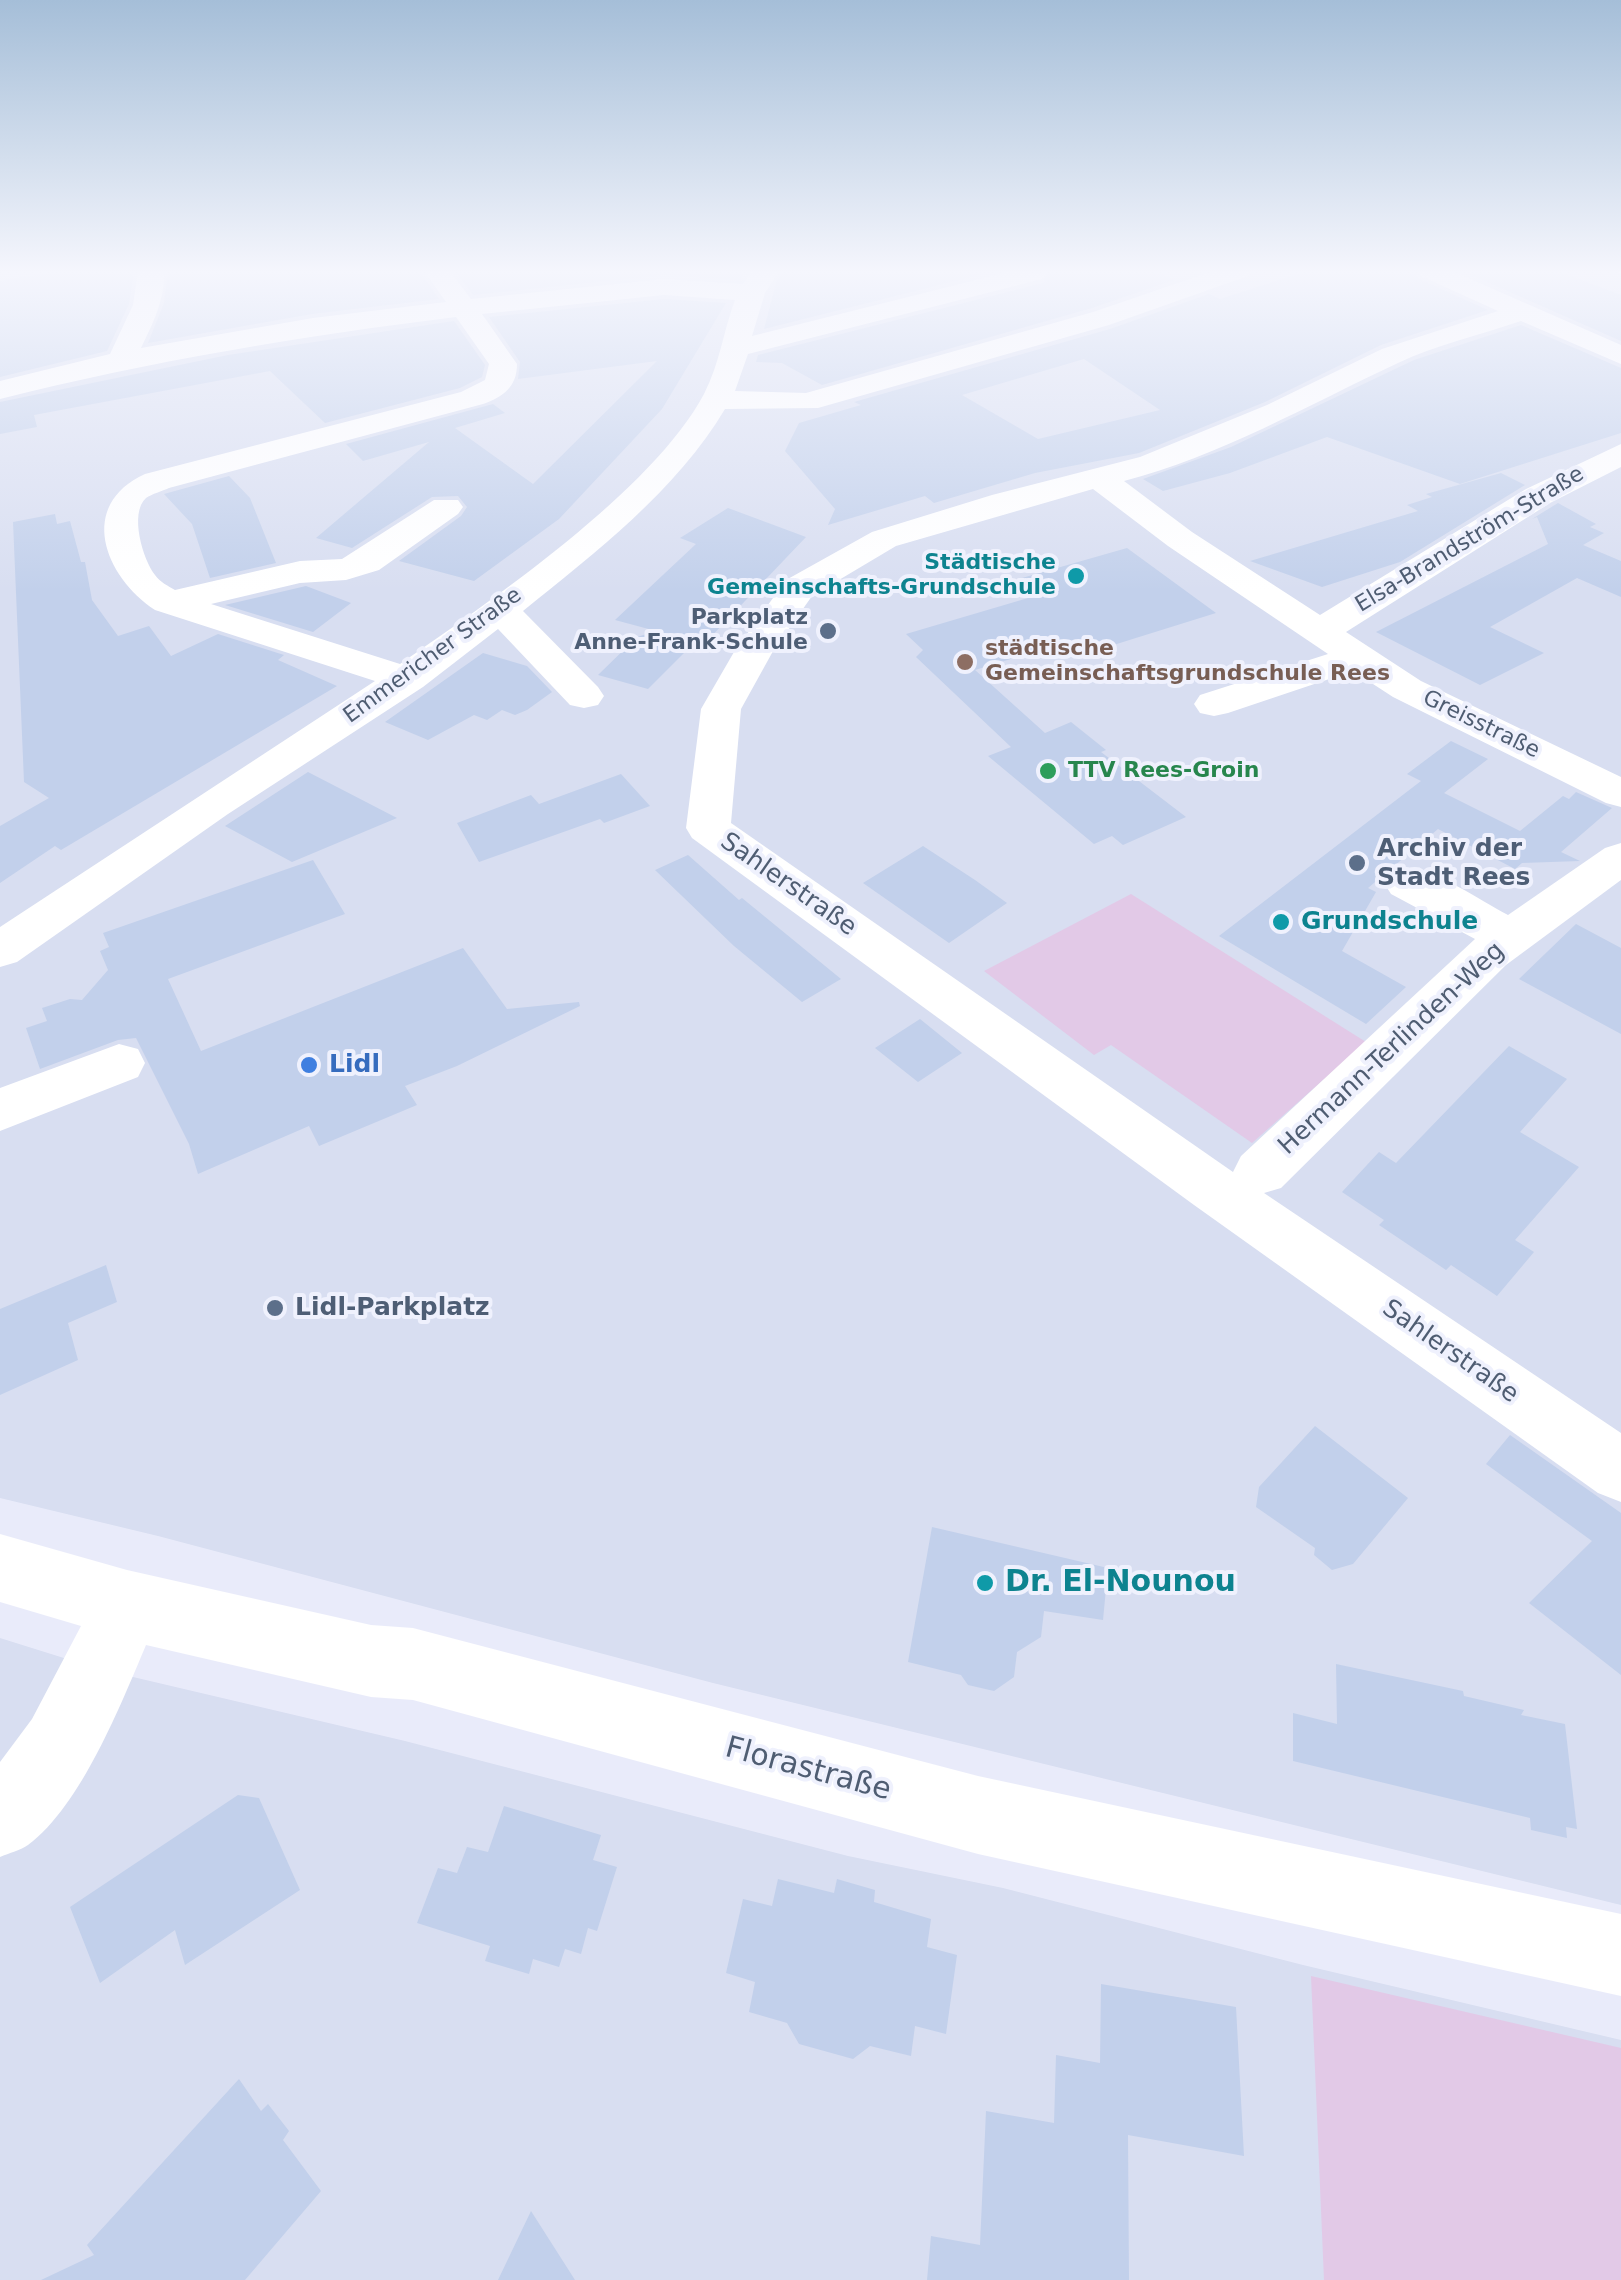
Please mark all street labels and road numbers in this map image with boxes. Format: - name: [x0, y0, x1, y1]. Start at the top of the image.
- street label: Elsa-Brandström-Straße: [1351, 461, 1589, 619]
- street label: Emmericher Straße: [339, 583, 527, 729]
- street label: Greisstraße: [1418, 685, 1544, 765]
- street label: Sahlerstraße: [714, 827, 862, 943]
- street label: Hermann-Terlinden-Weg: [1273, 936, 1511, 1162]
- street label: Sahlerstraße: [1376, 1294, 1524, 1410]
- street label: Florastraße: [721, 1731, 895, 1809]

